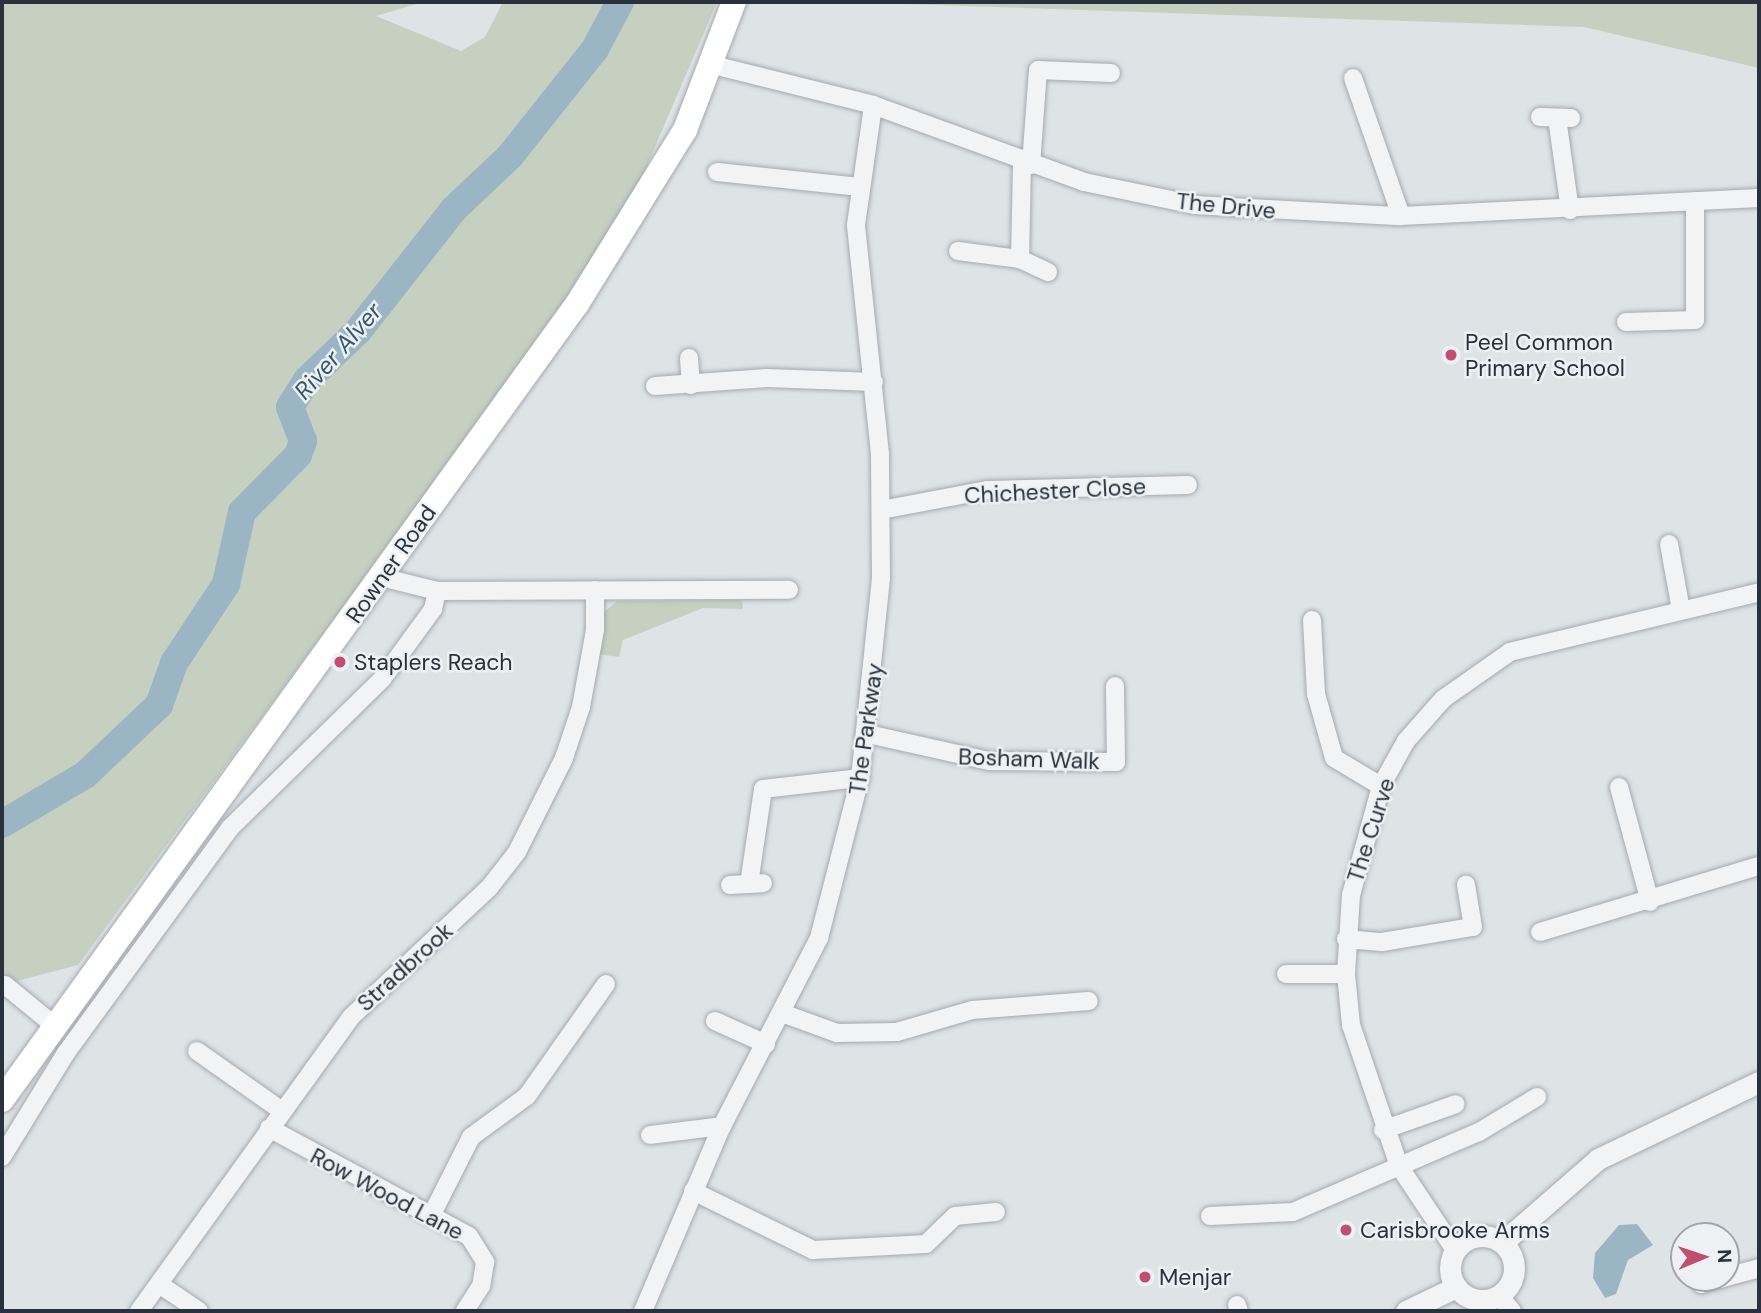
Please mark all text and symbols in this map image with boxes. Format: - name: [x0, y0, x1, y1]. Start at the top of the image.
- street label: The Drive: [1175, 187, 1277, 225]
- water label: River Alver: [288, 297, 388, 405]
- place label: Peel Common Primary School: [1465, 328, 1625, 382]
- marker: Peel Common Primary School: [1443, 347, 1459, 363]
- street label: Chichester Close: [963, 472, 1147, 510]
- street label: Rowner Road: [340, 499, 442, 629]
- place label: Staplers Reach: [354, 648, 513, 676]
- marker: Staplers Reach: [332, 654, 348, 670]
- street label: The Parkway: [843, 661, 889, 797]
- street label: Bosham Walk: [958, 743, 1100, 775]
- street label: The Curve: [1341, 774, 1401, 886]
- street label: Stradbrook: [351, 917, 459, 1017]
- street label: Row Wood Lane: [306, 1142, 468, 1246]
- place label: Carisbrooke Arms: [1360, 1216, 1550, 1244]
- marker: Carisbrooke Arms: [1338, 1222, 1354, 1238]
- north arrow: [1670, 1222, 1740, 1292]
- text: N: [1712, 1249, 1737, 1264]
- place label: Menjar: [1159, 1263, 1231, 1291]
- marker: Menjar: [1137, 1269, 1153, 1285]

